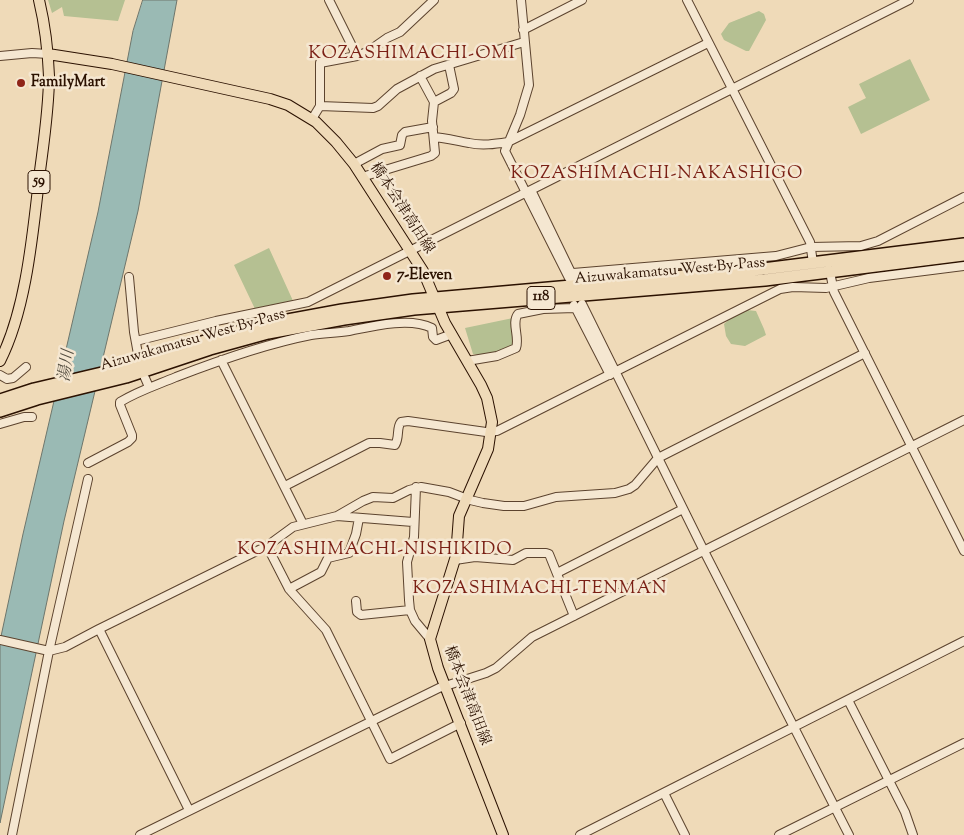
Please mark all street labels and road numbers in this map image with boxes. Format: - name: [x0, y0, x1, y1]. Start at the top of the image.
- street label: 橋本会津高田線: [365, 160, 437, 258]
- road number: 59: [28, 170, 50, 193]
- street label: Aizuwakamatsu West By-Pass: [574, 255, 766, 289]
- road number: 118: [527, 286, 555, 310]
- street label: Aizuwakamatsu West By-Pass: [99, 306, 287, 376]
- street label: 橋本会津高田線: [439, 644, 493, 748]

